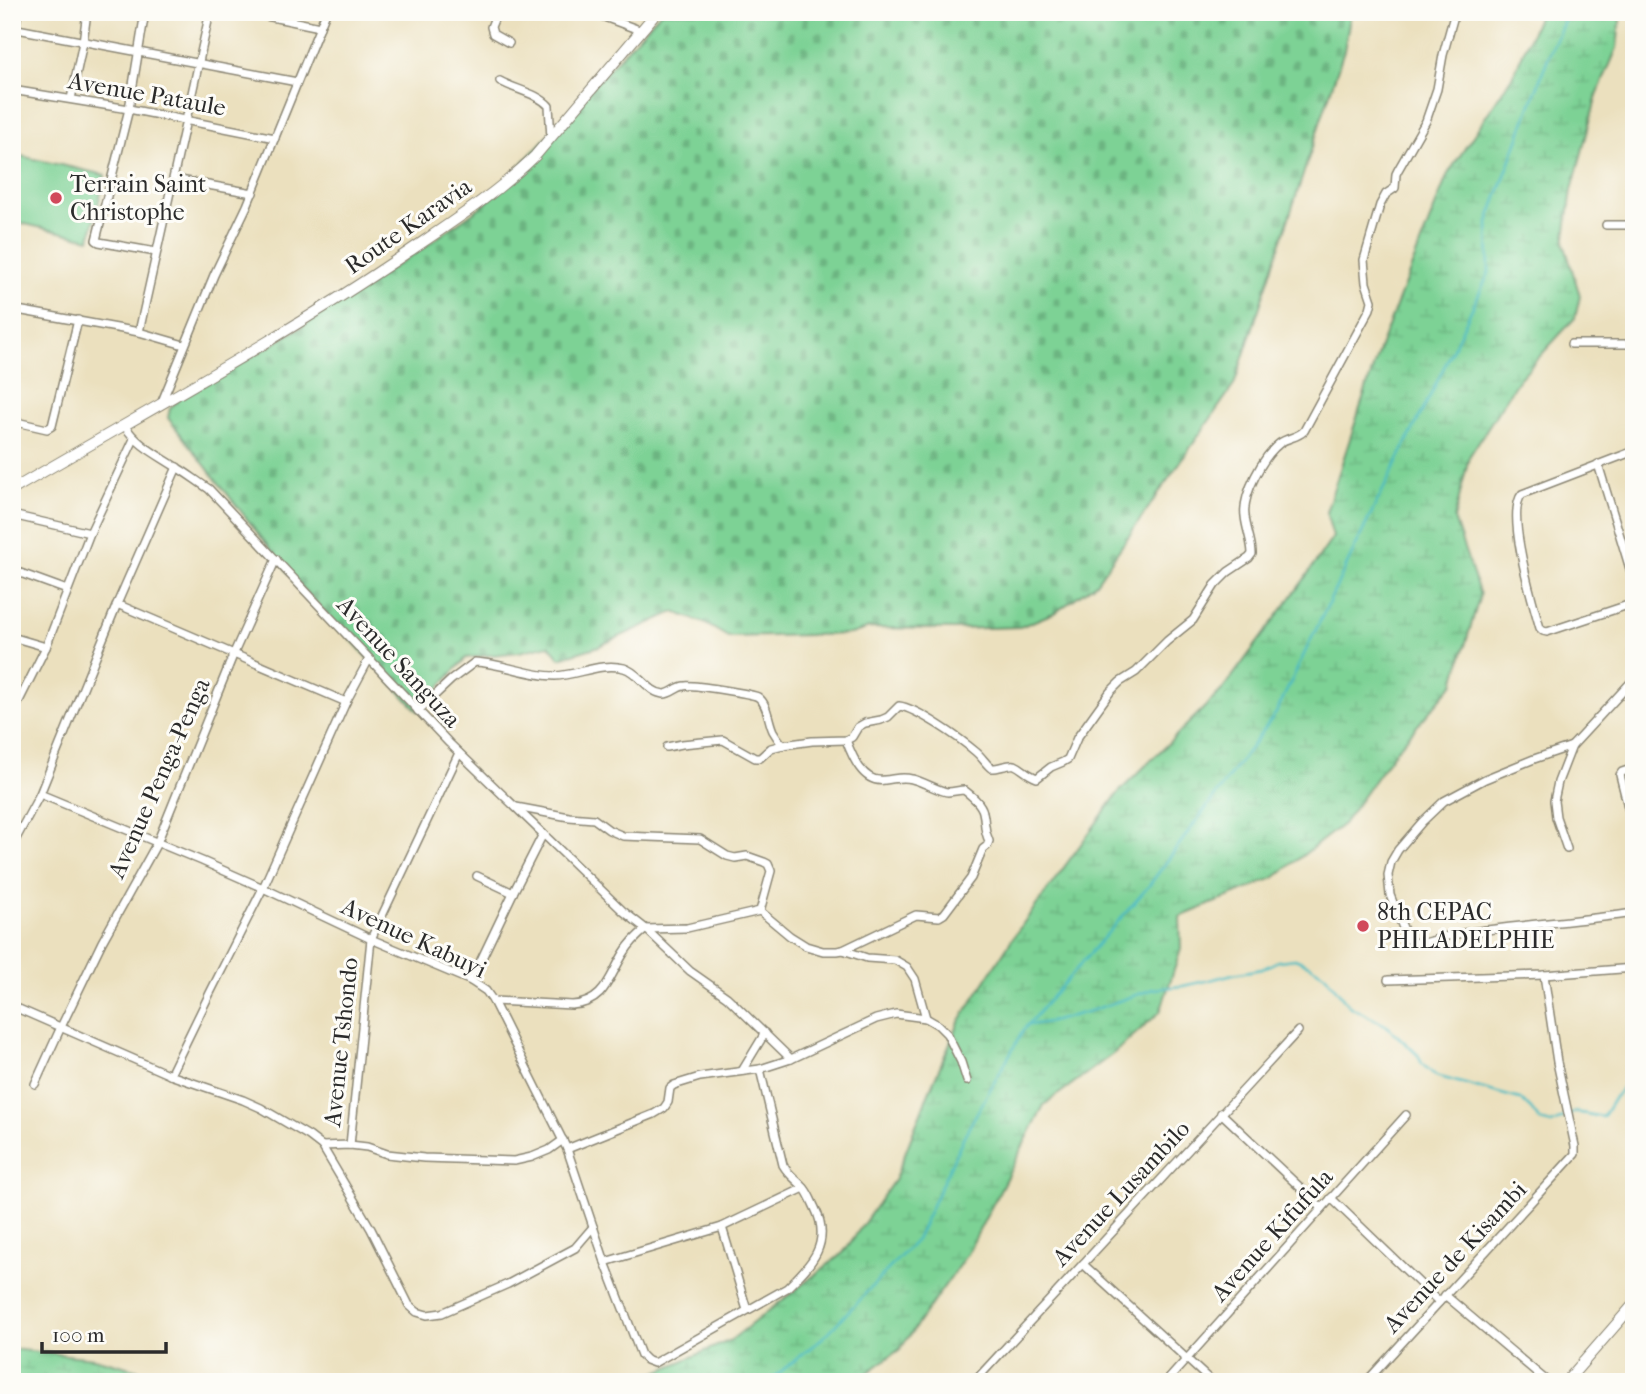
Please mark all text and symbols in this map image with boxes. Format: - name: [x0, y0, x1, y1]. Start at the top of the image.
- street label: Avenue Pataule: [65, 66, 228, 122]
- place label: Terrain Saint Christophe: [70, 170, 207, 226]
- street label: Route Karavia: [339, 172, 477, 280]
- marker: Terrain Saint Christophe: [48, 190, 64, 206]
- street label: Avenue Sanguza: [331, 590, 467, 734]
- street label: Avenue Penga-Penga: [102, 673, 216, 883]
- street label: Avenue Kabuyi: [336, 892, 491, 984]
- place label: 8th CEPAC PHILADELPHIE: [1377, 898, 1554, 954]
- marker: 8th CEPAC PHILADELPHIE: [1355, 918, 1371, 934]
- street label: Avenue Tshondo: [318, 956, 364, 1129]
- street label: Avenue Lusambilo: [1046, 1114, 1196, 1272]
- street label: Avenue Kifufula: [1205, 1162, 1339, 1308]
- street label: Avenue de Kisambi: [1377, 1176, 1532, 1339]
- scale bar: [42, 1310, 166, 1354]
- text: 100 m: [52, 1323, 105, 1347]

